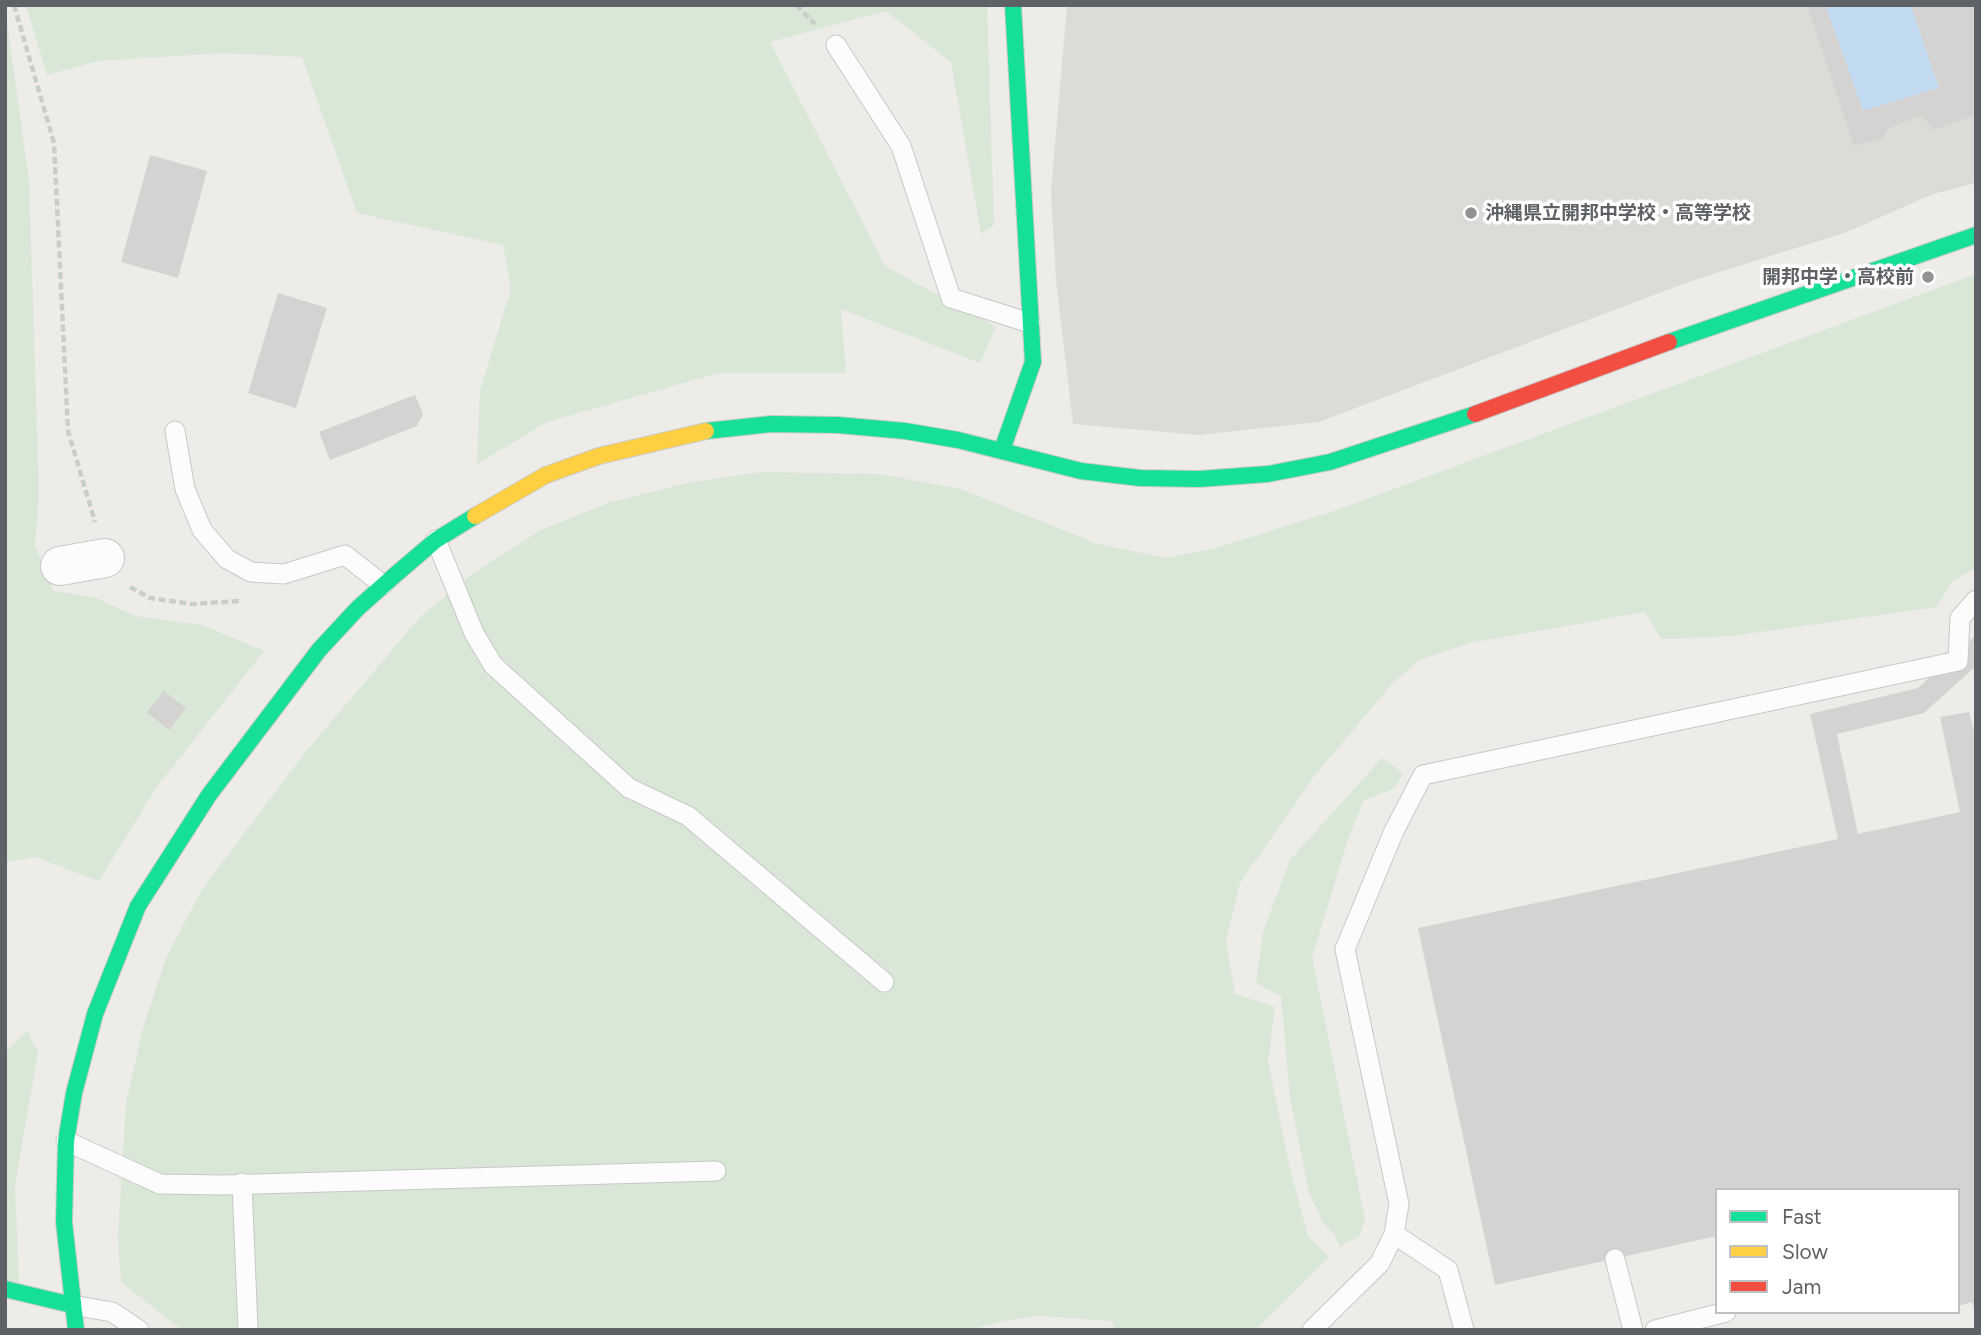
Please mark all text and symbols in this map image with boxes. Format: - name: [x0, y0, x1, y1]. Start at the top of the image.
- place label: 沖縄県立開邦中学校・高等学校: [1485, 202, 1751, 224]
- marker: 沖縄県立開邦中学校・高等学校: [1463, 205, 1479, 221]
- place label: 開邦中学・高校前: [1762, 266, 1914, 288]
- marker: 開邦中学・高校前: [1920, 269, 1936, 285]
- legend: [1715, 1188, 1960, 1314]
- text: Fast: [1782, 1204, 1822, 1229]
- text: Slow: [1782, 1239, 1828, 1264]
- text: Jam: [1782, 1274, 1821, 1299]

